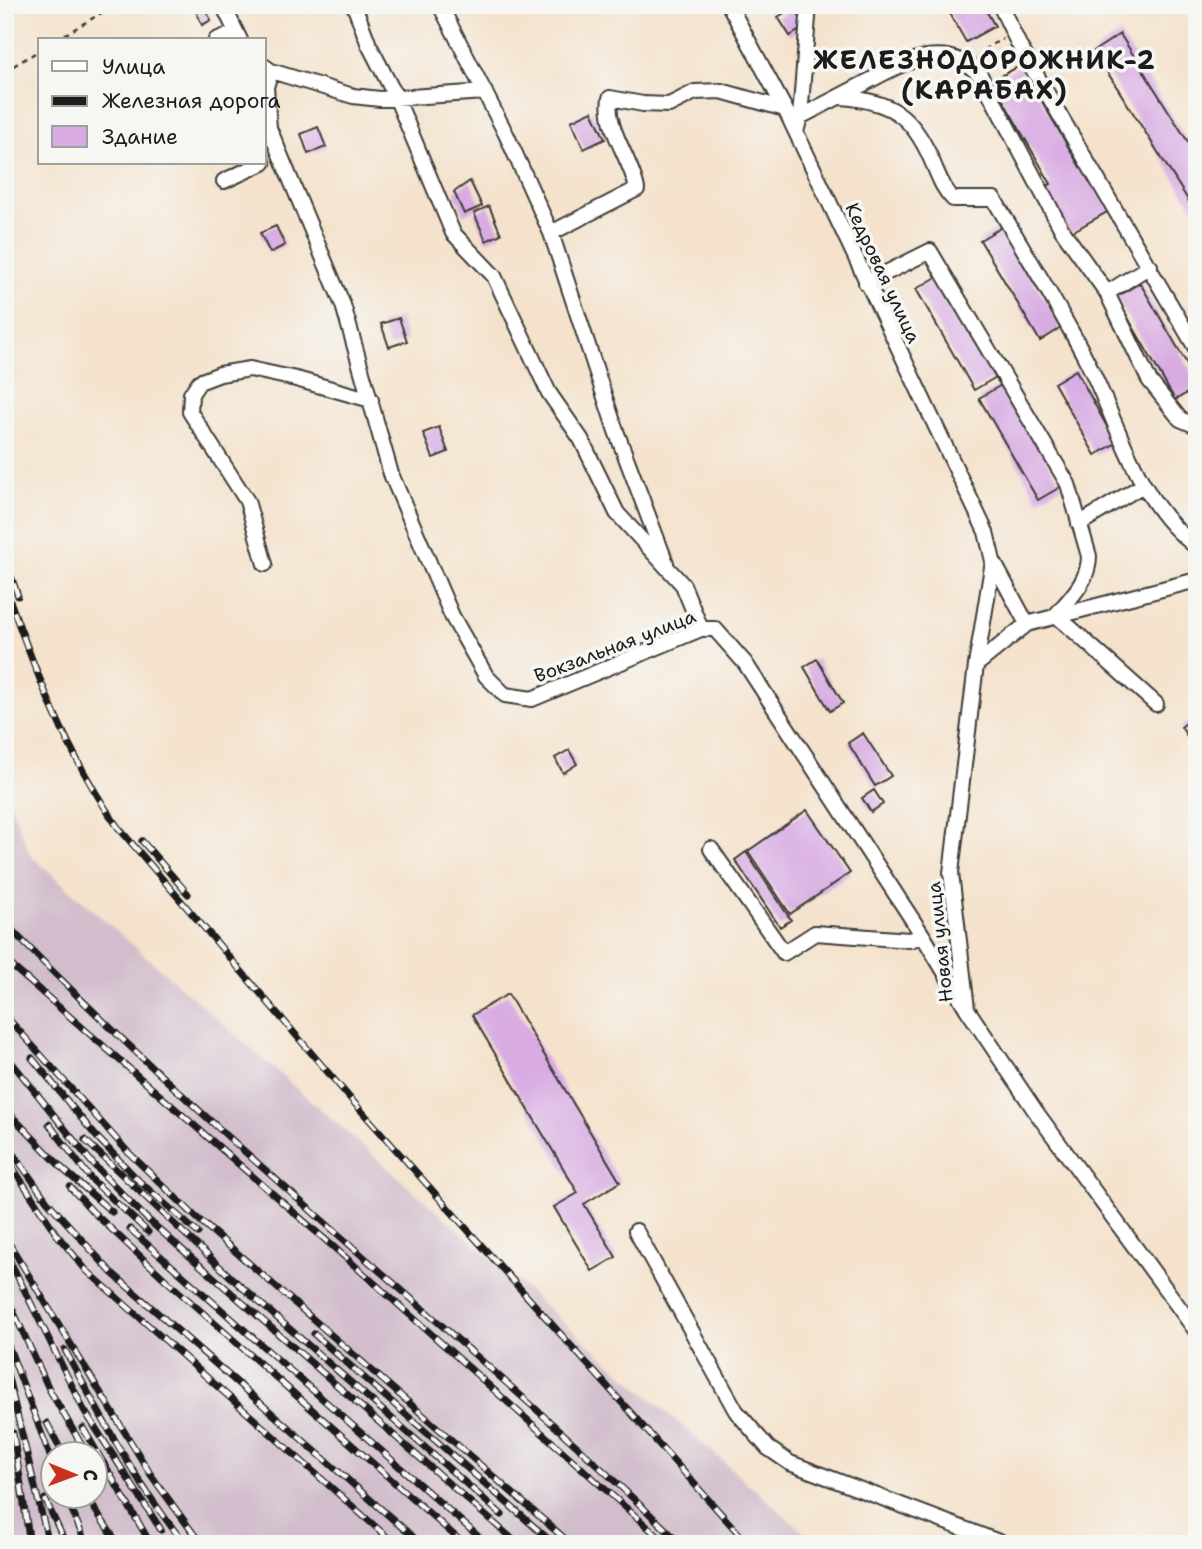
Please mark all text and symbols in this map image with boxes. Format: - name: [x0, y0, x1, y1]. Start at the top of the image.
- legend: [38, 38, 266, 164]
- district label: ЖЕЛЕЗНОДОРОЖНИК-2 (КАРАБАХ): [813, 42, 1157, 107]
- text: Улица: [102, 53, 165, 81]
- text: Железная дорога: [102, 87, 281, 115]
- text: Здание: [102, 123, 178, 151]
- street label: Кедровая улица: [840, 199, 927, 347]
- street label: Вокзальная улица: [530, 604, 700, 688]
- street label: Новая улица: [921, 880, 959, 1004]
- north arrow: [38, 1440, 108, 1510]
- text: С: [78, 1469, 103, 1481]

